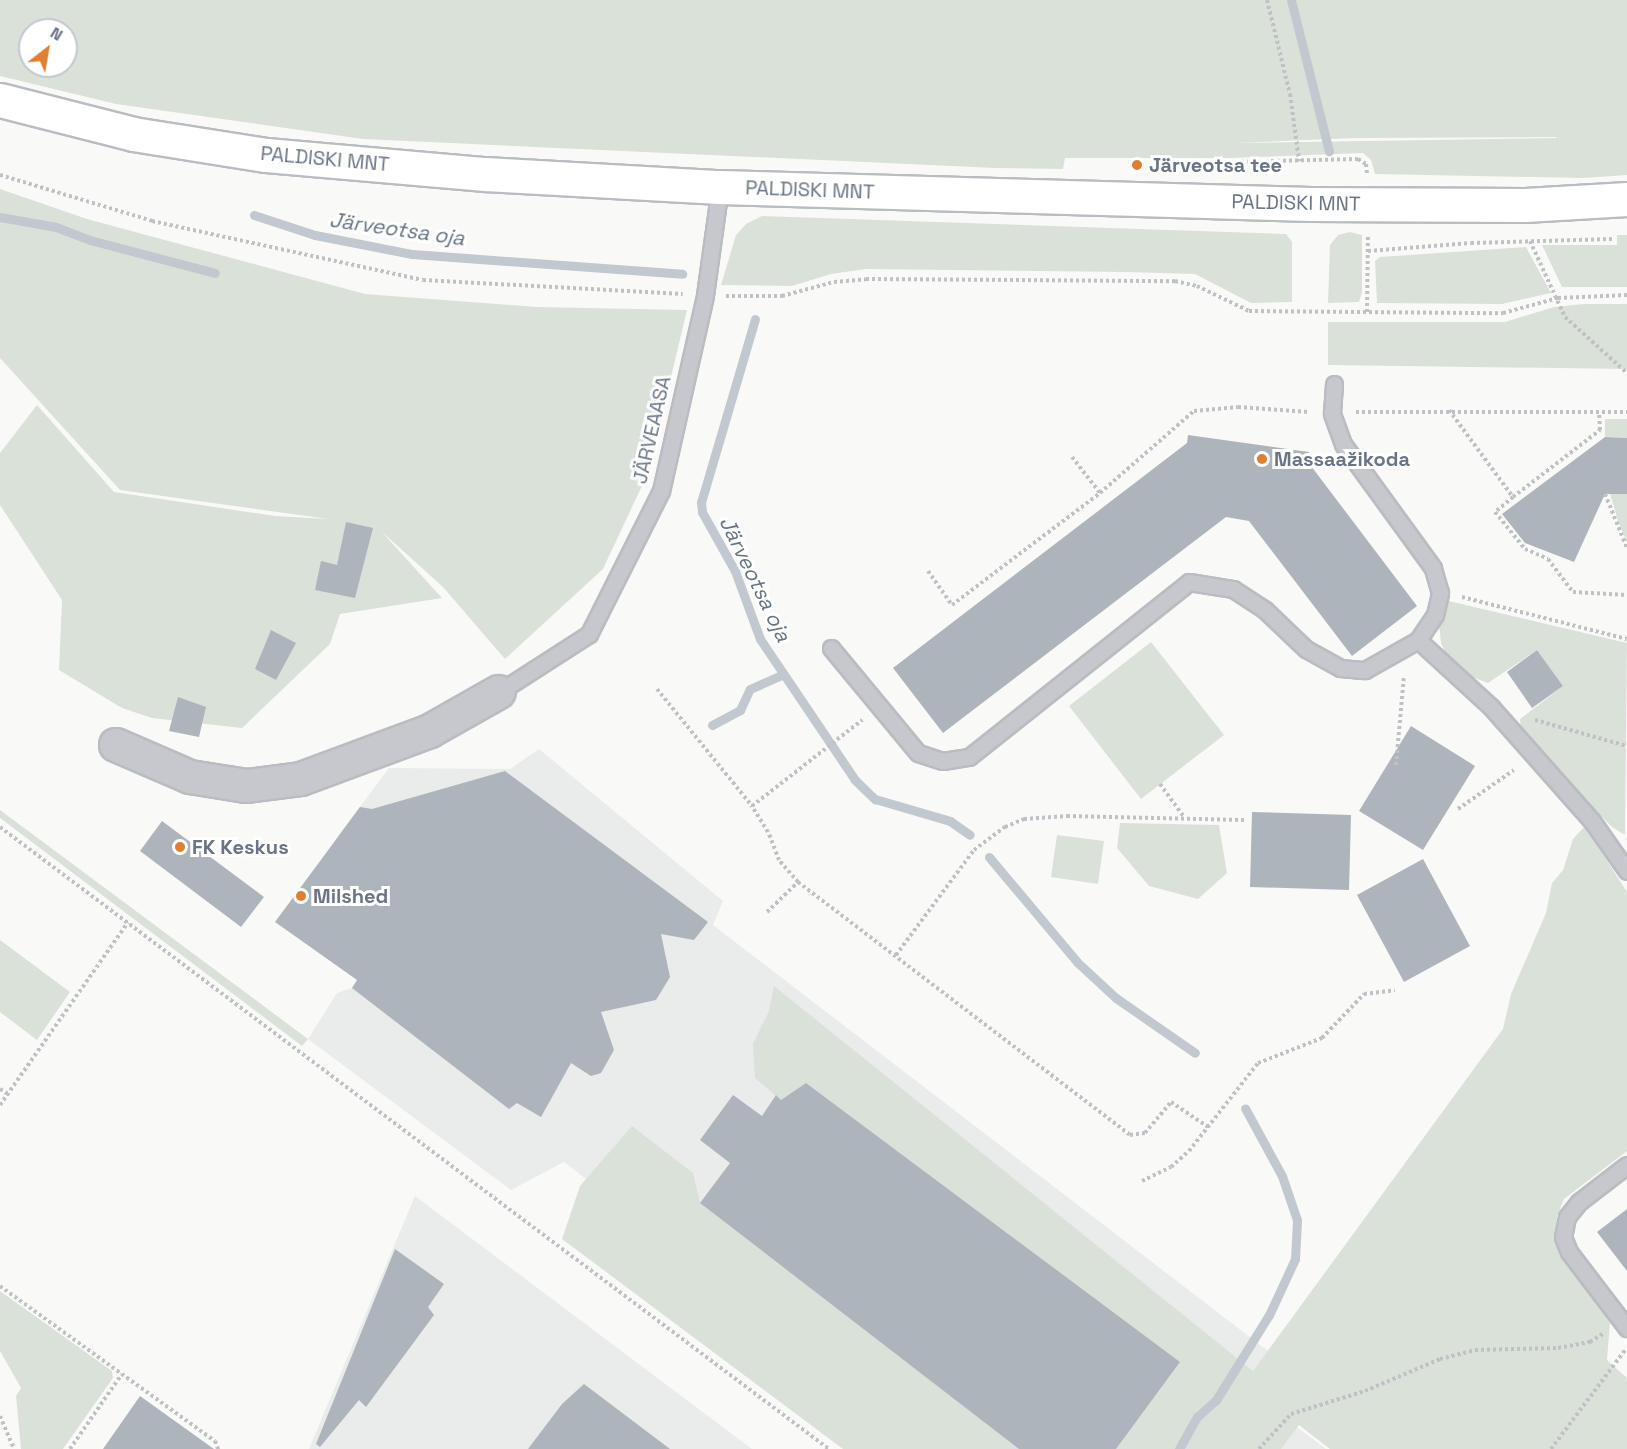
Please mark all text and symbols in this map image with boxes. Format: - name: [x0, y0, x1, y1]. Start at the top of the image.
- north arrow: [18, 18, 78, 78]
- text: N: [46, 22, 66, 46]
- street label: PALDISKI MNT: [260, 141, 390, 177]
- place label: Järveotsa tee: [1149, 153, 1282, 177]
- marker: Järveotsa tee: [1130, 158, 1144, 172]
- street label: PALDISKI MNT: [745, 176, 875, 204]
- street label: PALDISKI MNT: [1231, 190, 1361, 216]
- water label: Järveotsa oja: [328, 207, 466, 251]
- street label: JÄRVEAASA: [628, 374, 676, 486]
- place label: Massaažikoda: [1274, 447, 1410, 471]
- marker: Massaažikoda: [1255, 452, 1269, 466]
- water label: Järveotsa oja: [714, 512, 796, 646]
- place label: FK Keskus: [192, 835, 289, 859]
- marker: FK Keskus: [173, 840, 187, 854]
- place label: Milshed: [313, 884, 388, 908]
- marker: Milshed: [294, 889, 308, 903]

